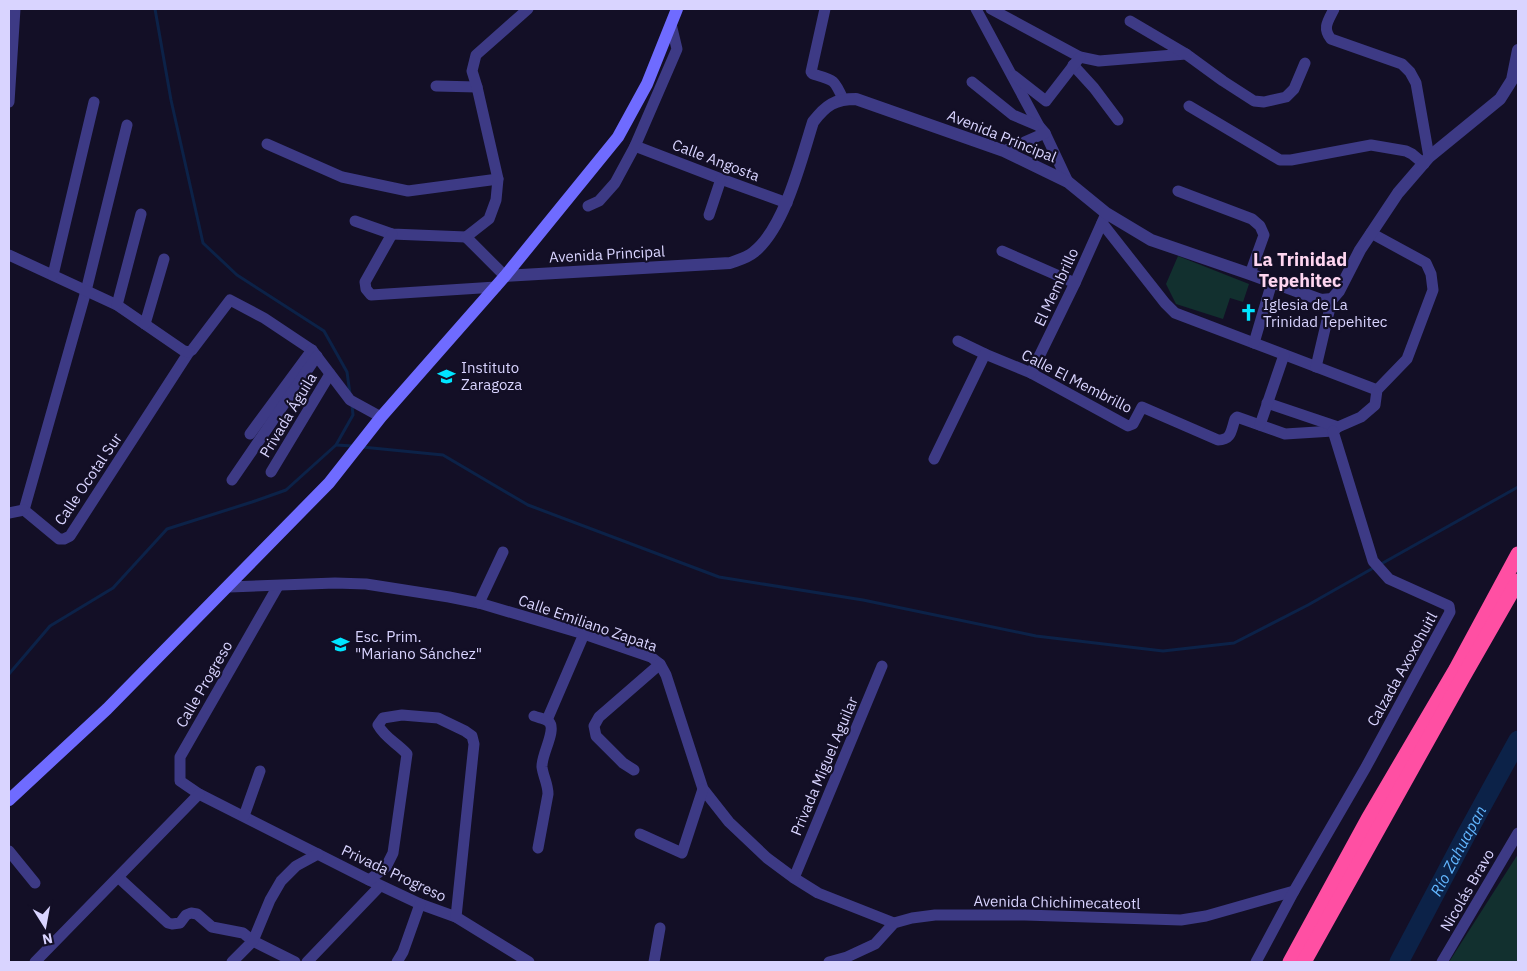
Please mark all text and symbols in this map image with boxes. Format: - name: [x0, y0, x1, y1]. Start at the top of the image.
- street label: Avenida Principal: [945, 105, 1059, 167]
- street label: Calle Angosta: [670, 135, 762, 185]
- street label: Avenida Principal: [549, 241, 665, 267]
- street label: El Membrillo: [1030, 245, 1082, 329]
- district label: La Trinidad Tepehitec: [1253, 248, 1347, 292]
- place label: Iglesia de La Trinidad Tepehitec: [1263, 295, 1388, 331]
- church icon: Iglesia de La Trinidad Tepehitec: [1239, 303, 1259, 323]
- street label: Calle El Membrillo: [1019, 345, 1135, 417]
- place label: Instituto Zaragoza: [461, 358, 522, 394]
- school or university icon: Instituto Zaragoza: [437, 366, 457, 386]
- street label: Privada Águila: [255, 369, 321, 461]
- street label: Calle Ocotal Sur: [50, 429, 126, 529]
- street label: Calle Emiliano Zapata: [516, 590, 660, 656]
- street label: Calzada Axoxohuitl: [1363, 608, 1441, 730]
- place label: Esc. Prim. "Mariano Sánchez": [355, 627, 482, 663]
- school or university icon: Esc. Prim. "Mariano Sánchez": [331, 635, 351, 655]
- street label: Calle Progreso: [171, 637, 237, 731]
- street label: Privada Miguel Aguilar: [786, 693, 862, 838]
- water label: Río Zahuapan: [1426, 802, 1490, 899]
- street label: Privada Progreso: [338, 840, 450, 906]
- street label: Nicolás Bravo: [1436, 845, 1498, 935]
- street label: Avenida Chichimecateotl: [973, 891, 1141, 913]
- north arrow: [20, 901, 70, 951]
- text: N: [41, 929, 54, 949]

